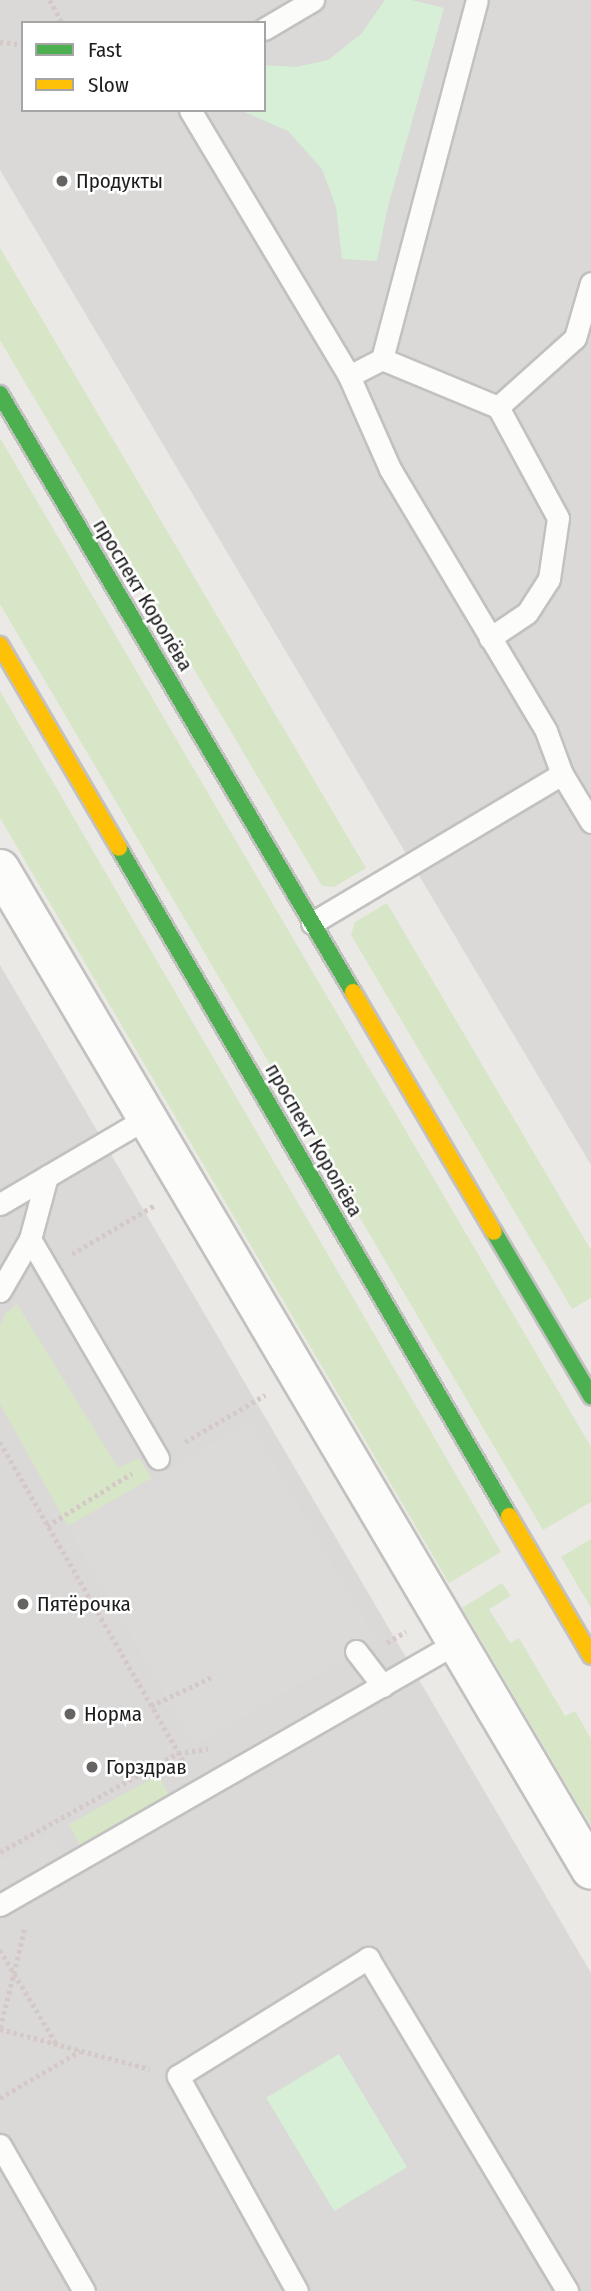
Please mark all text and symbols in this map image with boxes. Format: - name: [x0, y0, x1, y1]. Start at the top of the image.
- legend: [21, 21, 266, 112]
- text: Fast: [88, 37, 122, 63]
- text: Slow: [88, 72, 129, 98]
- place label: Продукты: [76, 168, 163, 194]
- marker: Продукты: [54, 173, 70, 189]
- street label: проспект Королёва: [88, 514, 198, 676]
- street label: проспект Королёва: [260, 1059, 368, 1221]
- place label: Пятёрочка: [37, 1591, 131, 1617]
- marker: Пятёрочка: [15, 1596, 31, 1612]
- place label: Норма: [84, 1701, 142, 1727]
- marker: Норма: [62, 1706, 78, 1722]
- place label: Горздрав: [106, 1754, 187, 1780]
- marker: Горздрав: [84, 1759, 100, 1775]

